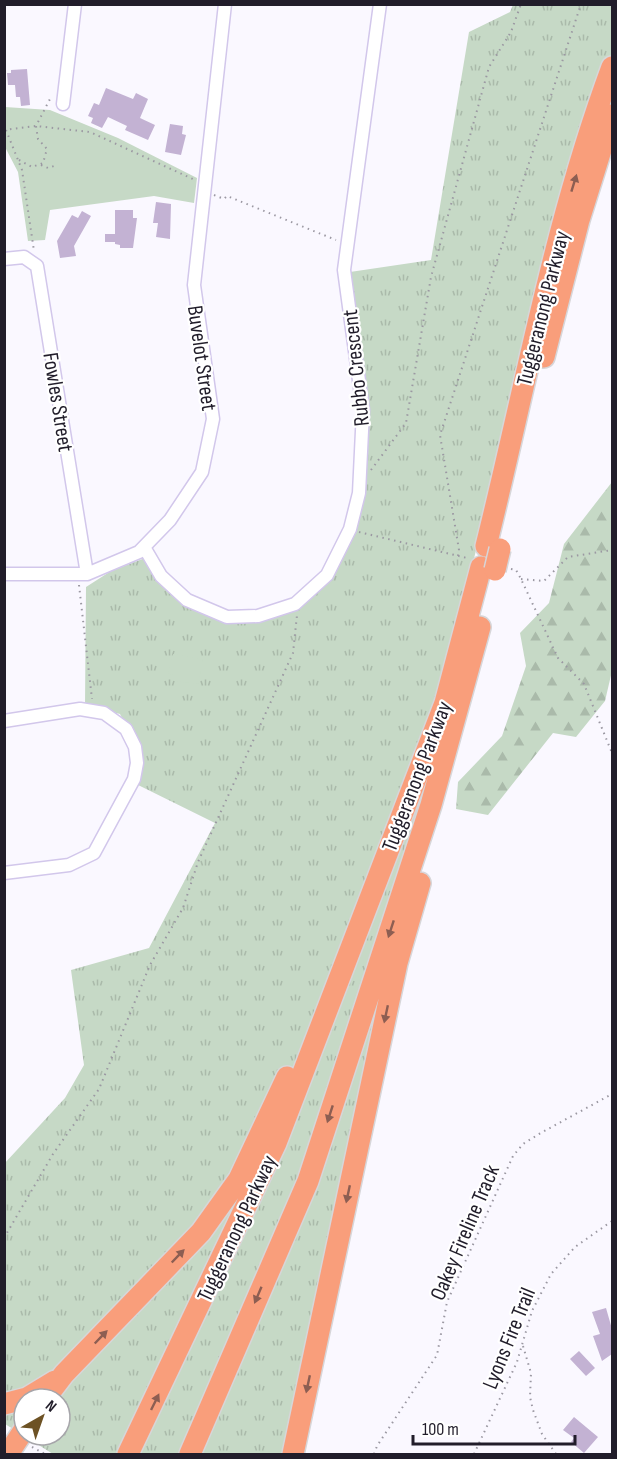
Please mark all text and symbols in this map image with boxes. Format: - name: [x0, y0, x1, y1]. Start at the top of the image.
- one-way arrow: [570, 174, 579, 192]
- street label: Tuggeranong Parkway: [511, 228, 576, 389]
- street label: Buvelot Street: [181, 304, 222, 413]
- street label: Rubbo Crescent: [337, 308, 376, 428]
- street label: Fowles Street: [36, 351, 79, 454]
- street label: Tuggeranong Parkway: [376, 697, 459, 855]
- one-way arrow: [385, 920, 395, 938]
- one-way arrow: [381, 1005, 390, 1024]
- one-way arrow: [324, 1105, 334, 1123]
- street label: Tuggeranong Parkway: [192, 1151, 283, 1306]
- street label: Oakey Fireline Track: [425, 1160, 506, 1304]
- one-way arrow: [343, 1184, 352, 1203]
- one-way arrow: [171, 1249, 185, 1264]
- street label: Lyons Fire Trail: [477, 1284, 542, 1393]
- one-way arrow: [254, 1287, 263, 1304]
- one-way arrow: [94, 1329, 108, 1344]
- one-way arrow: [303, 1375, 312, 1394]
- north arrow: [12, 1387, 72, 1447]
- one-way arrow: [150, 1394, 159, 1411]
- text: N: [41, 1397, 60, 1417]
- scale bar: [413, 1408, 575, 1446]
- text: 100 m: [422, 1419, 459, 1440]

